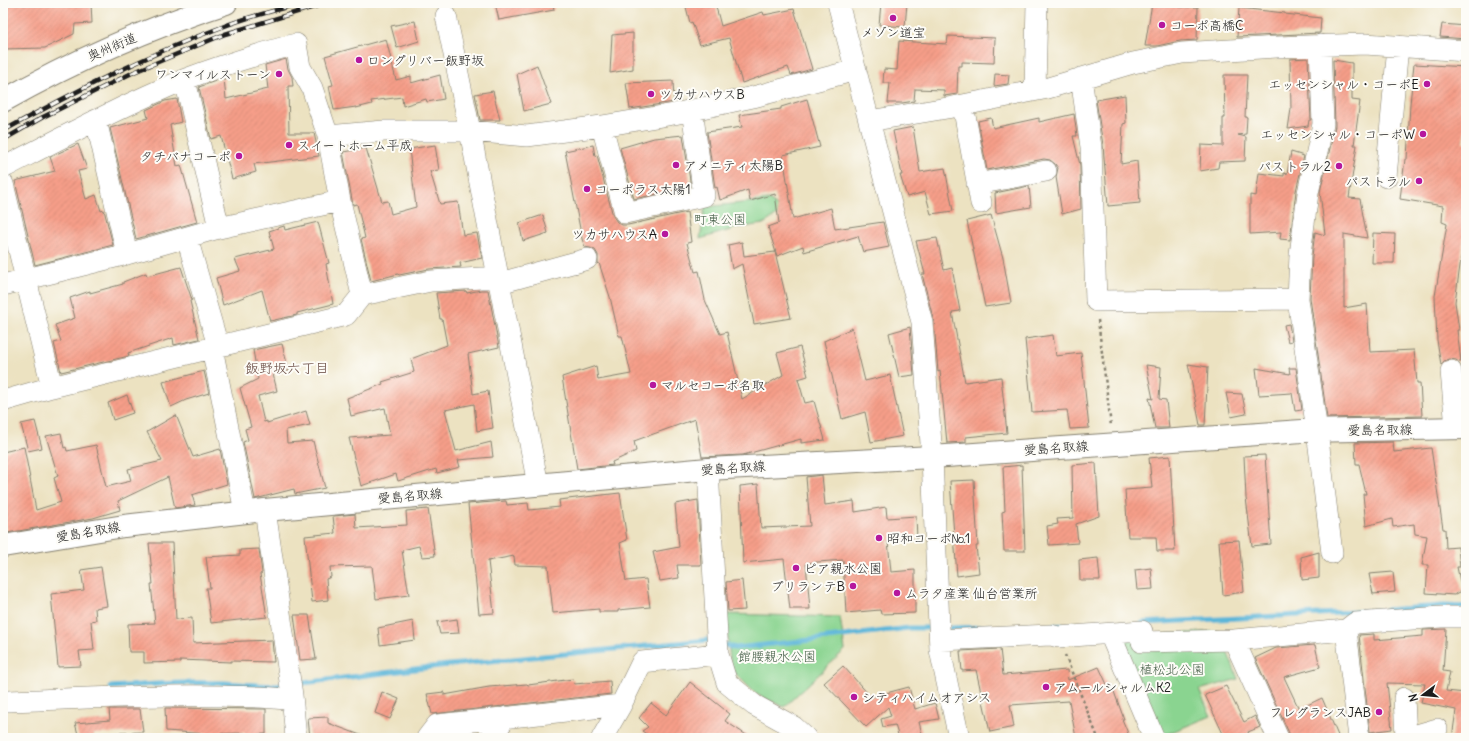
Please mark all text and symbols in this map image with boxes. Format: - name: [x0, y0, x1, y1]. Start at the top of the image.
- marker: メゾン道宝: [888, 13, 898, 23]
- place label: コーポ高橋C: [1170, 17, 1244, 34]
- marker: コーポ高橋C: [1157, 20, 1167, 30]
- place label: メゾン道宝: [860, 24, 926, 41]
- street label: 奥州街道: [85, 29, 139, 65]
- place label: ロングリバー飯野坂: [367, 52, 484, 69]
- marker: ロングリバー飯野坂: [354, 55, 364, 65]
- place label: ワンマイルストーン: [155, 66, 271, 83]
- marker: ワンマイルストーン: [274, 69, 284, 79]
- place label: エッセンシャル・コーポE: [1268, 76, 1419, 93]
- marker: エッセンシャル・コーポE: [1422, 79, 1432, 89]
- place label: ツカサハウスB: [659, 86, 745, 103]
- marker: ツカサハウスB: [646, 89, 656, 99]
- place label: エッセンシャル・コーポW: [1260, 126, 1415, 143]
- marker: エッセンシャル・コーポW: [1418, 129, 1428, 139]
- place label: スイートホーム平成: [297, 137, 412, 154]
- marker: スイートホーム平成: [284, 140, 294, 150]
- place label: タチバナコーポ: [140, 148, 231, 165]
- marker: タチバナコーポ: [234, 151, 244, 161]
- place label: アメニティ太陽B: [684, 157, 783, 174]
- place label: パストラル2: [1258, 158, 1331, 175]
- marker: アメニティ太陽B: [671, 160, 681, 170]
- marker: パストラル2: [1334, 161, 1344, 171]
- place label: パストラル: [1345, 173, 1411, 190]
- marker: パストラル: [1414, 176, 1424, 186]
- place label: コーポラス太陽1: [595, 181, 691, 198]
- marker: コーポラス太陽1: [582, 184, 592, 194]
- park label: 町東公園: [694, 211, 746, 228]
- place label: ツカサハウスA: [571, 226, 657, 243]
- marker: ツカサハウスA: [660, 229, 670, 239]
- district label: 飯野坂六丁目: [245, 359, 329, 377]
- place label: マルセコーポ名取: [661, 377, 765, 394]
- marker: マルセコーポ名取: [648, 380, 658, 390]
- street label: 愛島名取線: [1347, 421, 1414, 439]
- street label: 愛島名取線: [1023, 437, 1090, 459]
- street label: 愛島名取線: [700, 457, 767, 479]
- street label: 愛島名取線: [377, 485, 444, 507]
- street label: 愛島名取線: [55, 518, 122, 546]
- place label: 昭和コーポ№1: [887, 530, 970, 547]
- marker: 昭和コーポ№1: [874, 533, 884, 543]
- place label: ピア親水公園: [804, 560, 882, 577]
- marker: ピア親水公園: [791, 563, 801, 573]
- place label: ブリランテB: [771, 578, 845, 595]
- marker: ブリランテB: [848, 581, 858, 591]
- place label: ムラタ産業 仙台営業所: [905, 585, 1038, 602]
- marker: ムラタ産業 仙台営業所: [892, 588, 902, 598]
- park label: 館腰親水公園: [738, 648, 816, 665]
- park label: 植松北公園: [1139, 661, 1205, 678]
- north arrow: [1403, 675, 1443, 715]
- place label: アムールシャルムK2: [1054, 679, 1171, 696]
- marker: アムールシャルムK2: [1041, 682, 1051, 692]
- place label: シティハイムオアシス: [862, 689, 991, 706]
- marker: シティハイムオアシス: [849, 692, 859, 702]
- text: N: [1406, 692, 1421, 703]
- place label: フレグランスJAB: [1269, 704, 1371, 721]
- marker: フレグランスJAB: [1374, 707, 1384, 717]

